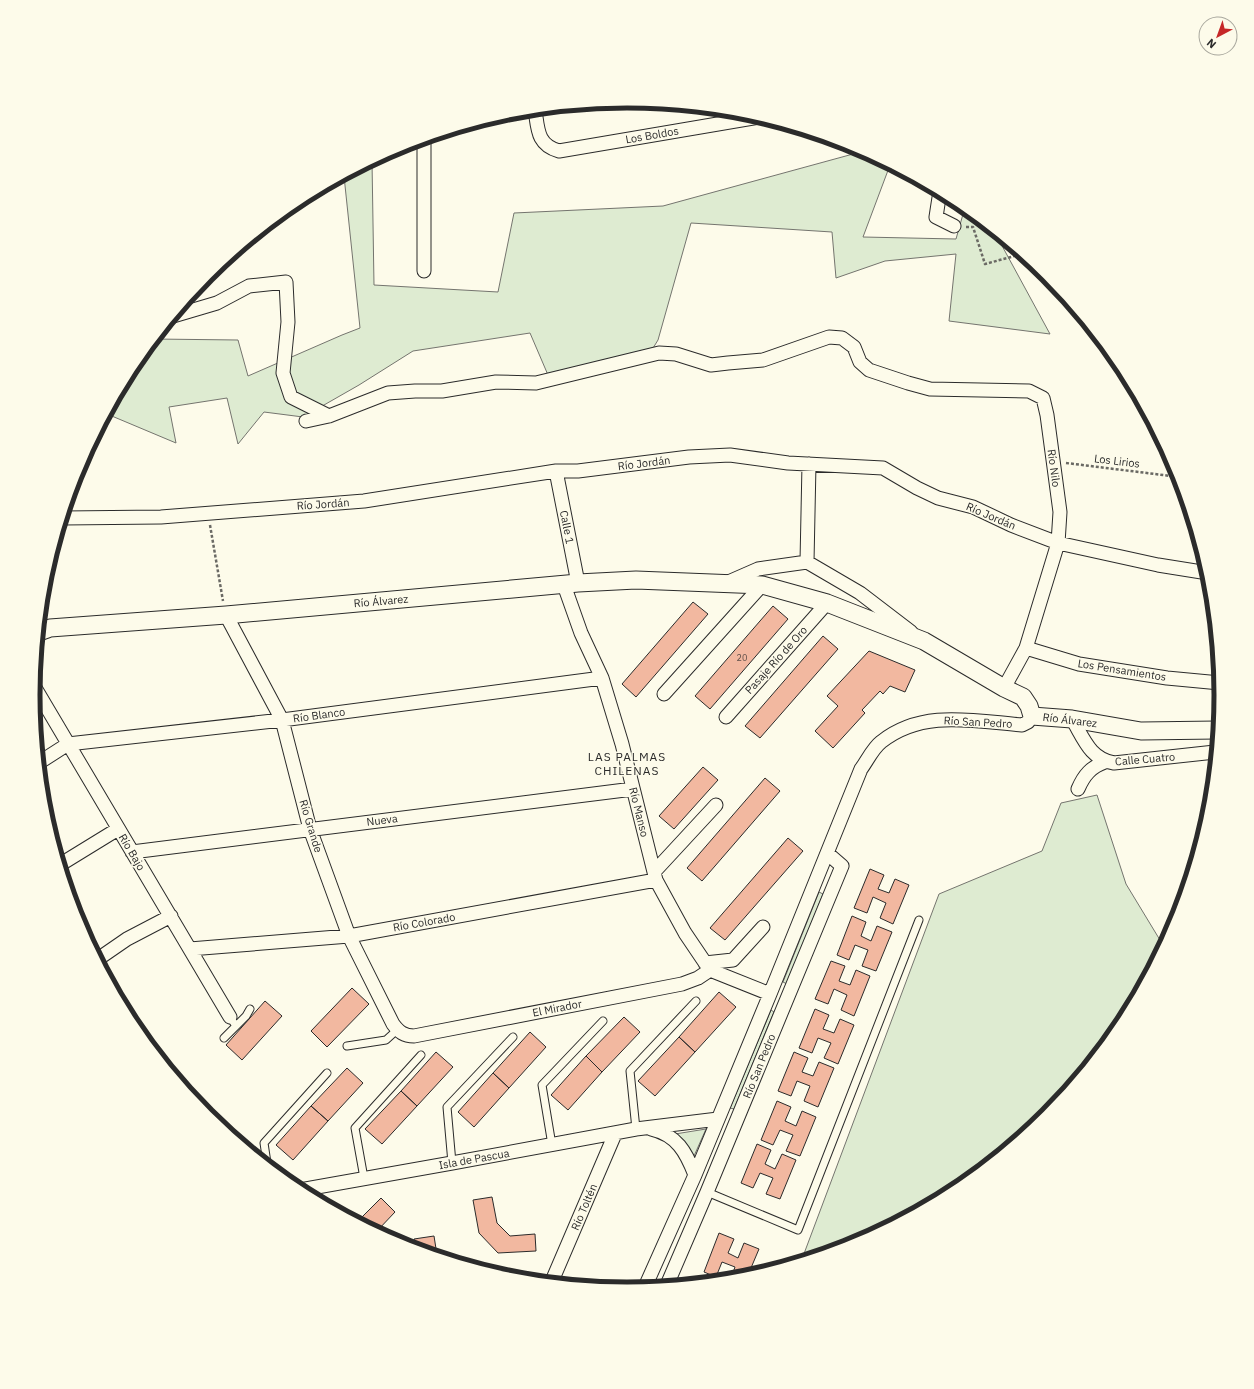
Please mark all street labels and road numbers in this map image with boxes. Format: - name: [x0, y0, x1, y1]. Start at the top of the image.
- street label: Los Boldos: [624, 123, 680, 147]
- street label: Río Nilo: [1044, 448, 1064, 488]
- street label: Los Lirios: [1093, 451, 1141, 471]
- street label: Río Jordán: [617, 453, 671, 473]
- street label: Río Jordán: [296, 495, 350, 513]
- street label: Río Jordán: [964, 499, 1018, 533]
- street label: Calle 1: [557, 509, 577, 545]
- street label: Río Álvarez: [353, 592, 409, 610]
- street label: Pasaje Río de Oro: [742, 623, 810, 697]
- street label: Los Pensamientos: [1077, 656, 1167, 684]
- street label: Río Blanco: [292, 704, 346, 726]
- street label: Río Álvarez: [1042, 710, 1098, 730]
- street label: Río San Pedro: [943, 713, 1013, 731]
- street label: Calle Cuatro: [1114, 749, 1176, 769]
- street label: Río Manso: [626, 786, 652, 838]
- street label: Río Grande: [296, 798, 326, 854]
- street label: Nueva: [366, 811, 398, 829]
- street label: Río Bajo: [116, 831, 148, 873]
- street label: Río Colorado: [392, 910, 456, 934]
- street label: El Mirador: [531, 996, 583, 1020]
- street label: Río San Pedro: [740, 1032, 778, 1100]
- street label: Isla de Pascua: [437, 1146, 511, 1172]
- street label: Río Toltén: [568, 1182, 600, 1232]

